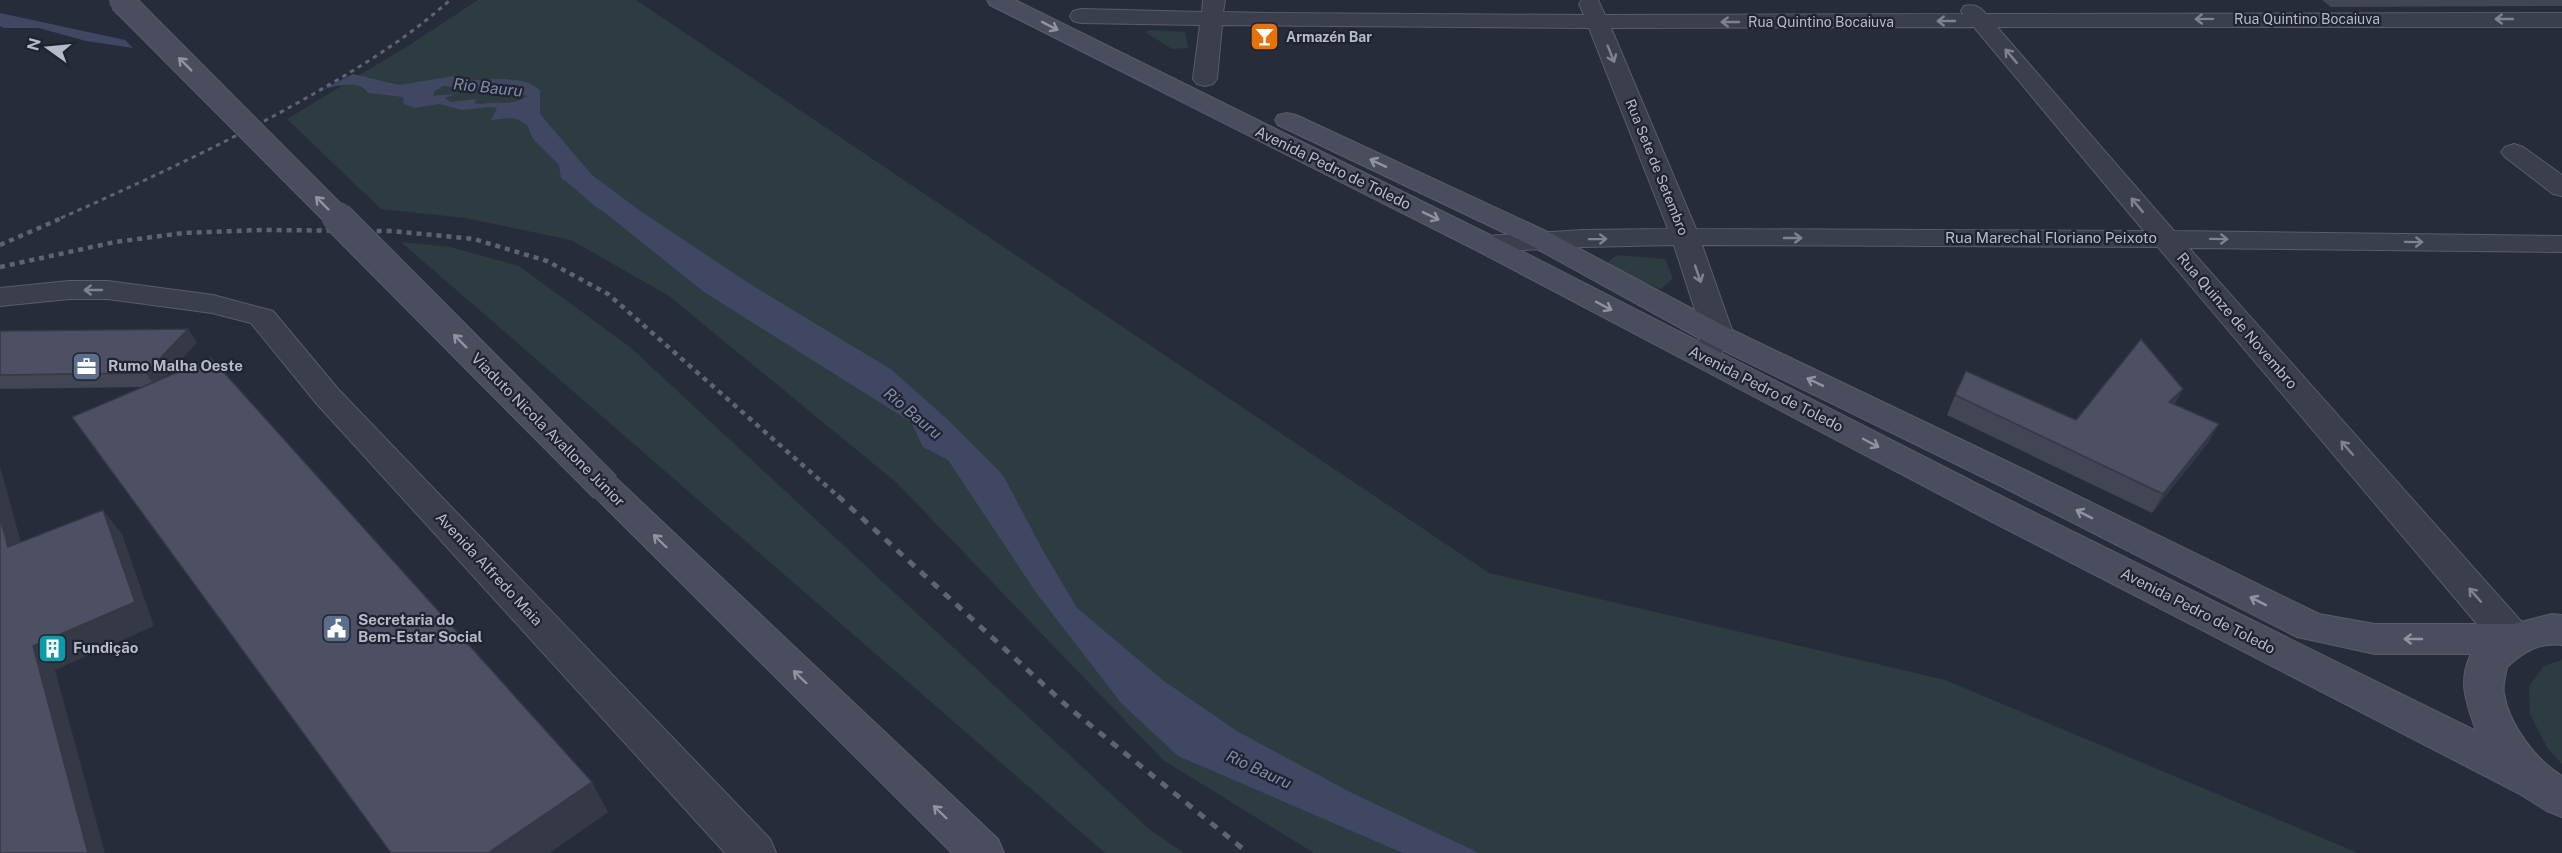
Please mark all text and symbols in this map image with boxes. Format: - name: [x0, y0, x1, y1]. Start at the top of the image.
- street label: Rua Quintino Bocaiuva: [2234, 11, 2380, 27]
- one-way arrow: [2194, 13, 2214, 25]
- one-way arrow: [2494, 13, 2514, 25]
- street label: Rua Quintino Bocaiuva: [1748, 14, 1894, 30]
- one-way arrow: [1936, 15, 1956, 27]
- one-way arrow: [1720, 16, 1740, 28]
- north arrow: [18, 18, 78, 78]
- one-way arrow: [1040, 21, 1058, 33]
- bar icon: Armazén Bar: [1249, 21, 1281, 53]
- place label: Armazén Bar: [1286, 29, 1372, 45]
- text: N: [23, 36, 45, 53]
- one-way arrow: [1606, 44, 1617, 63]
- one-way arrow: [2004, 49, 2018, 64]
- one-way arrow: [177, 57, 192, 72]
- water label: Rio Bauru: [452, 74, 524, 101]
- street label: Rua Sete de Setembro: [1622, 97, 1692, 237]
- street label: Avenida Pedro de Toledo: [1253, 122, 1414, 213]
- one-way arrow: [1369, 156, 1387, 168]
- one-way arrow: [315, 195, 330, 210]
- one-way arrow: [2130, 198, 2144, 213]
- one-way arrow: [1422, 211, 1440, 223]
- street label: Rua Marechal Floriano Peixoto: [1945, 229, 2157, 246]
- one-way arrow: [1783, 232, 1803, 244]
- one-way arrow: [1588, 233, 1608, 245]
- one-way arrow: [2209, 233, 2229, 245]
- one-way arrow: [2404, 236, 2424, 247]
- street label: Rua Quinze de Novembro: [2174, 249, 2301, 392]
- one-way arrow: [1694, 264, 1705, 283]
- one-way arrow: [83, 284, 103, 296]
- one-way arrow: [1595, 300, 1612, 312]
- one-way arrow: [452, 334, 467, 348]
- street label: Avenida Pedro de Toledo: [1686, 342, 1846, 435]
- street label: Viaduto Nicola Avallone Júnior: [468, 349, 629, 510]
- office icon: Rumo Malha Oeste: [71, 350, 103, 382]
- place label: Rumo Malha Oeste: [108, 357, 243, 374]
- one-way arrow: [1806, 376, 1824, 388]
- water label: Rio Bauru: [880, 384, 945, 443]
- one-way arrow: [1862, 437, 1879, 449]
- one-way arrow: [2340, 441, 2354, 456]
- one-way arrow: [2076, 508, 2093, 520]
- street label: Avenida Alfredo Maia: [433, 509, 546, 629]
- one-way arrow: [653, 534, 668, 548]
- street label: Avenida Pedro de Toledo: [2118, 564, 2278, 657]
- one-way arrow: [2468, 588, 2482, 603]
- one-way arrow: [2250, 595, 2268, 606]
- place label: Secretaria do Bem-Estar Social: [358, 611, 483, 645]
- public building icon: Secretaria do Bem-Estar Social: [321, 613, 353, 645]
- building icon: Fundição: [36, 632, 68, 664]
- one-way arrow: [2403, 633, 2423, 645]
- place label: Fundição: [73, 639, 139, 656]
- one-way arrow: [793, 669, 808, 684]
- water label: Rio Bauru: [1223, 746, 1294, 793]
- one-way arrow: [933, 805, 948, 820]

